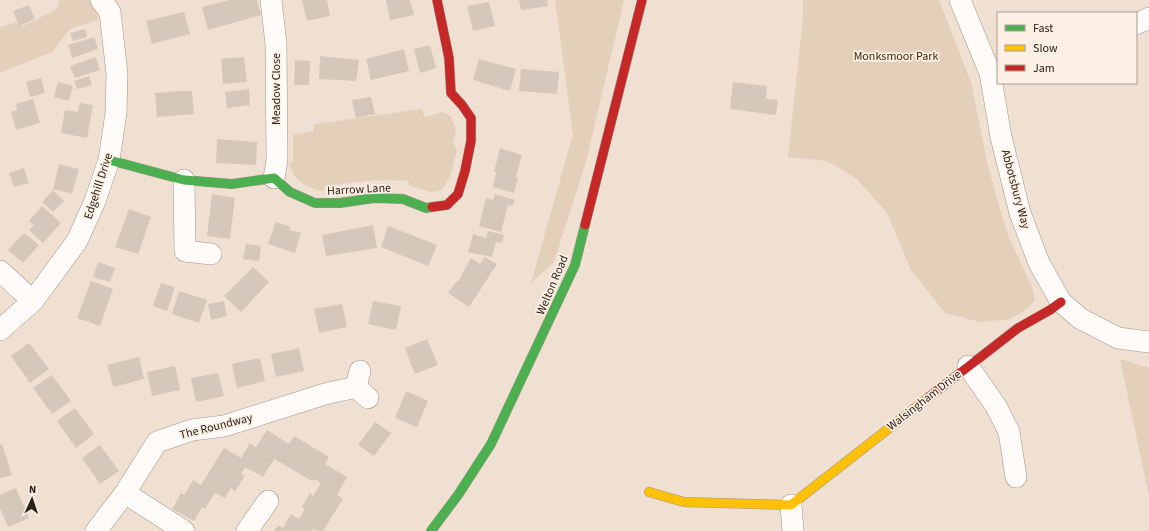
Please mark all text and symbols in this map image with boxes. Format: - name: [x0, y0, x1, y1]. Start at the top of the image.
- legend: [997, 12, 1137, 84]
- text: Fast: [1033, 20, 1053, 37]
- text: Slow: [1033, 40, 1058, 57]
- park label: Monksmoor Park: [854, 48, 938, 65]
- street label: Meadow Close: [268, 53, 285, 125]
- text: Jam: [1033, 60, 1055, 77]
- street label: Abbotsbury Way: [997, 148, 1034, 231]
- street label: Edgehill Drive: [80, 151, 117, 221]
- street label: Harrow Lane: [327, 179, 391, 200]
- street label: Welton Road: [532, 253, 573, 318]
- street label: Walsingham Drive: [884, 366, 965, 435]
- street label: The Roundway: [178, 409, 255, 444]
- north arrow: [12, 479, 52, 519]
- text: N: [28, 482, 37, 497]

